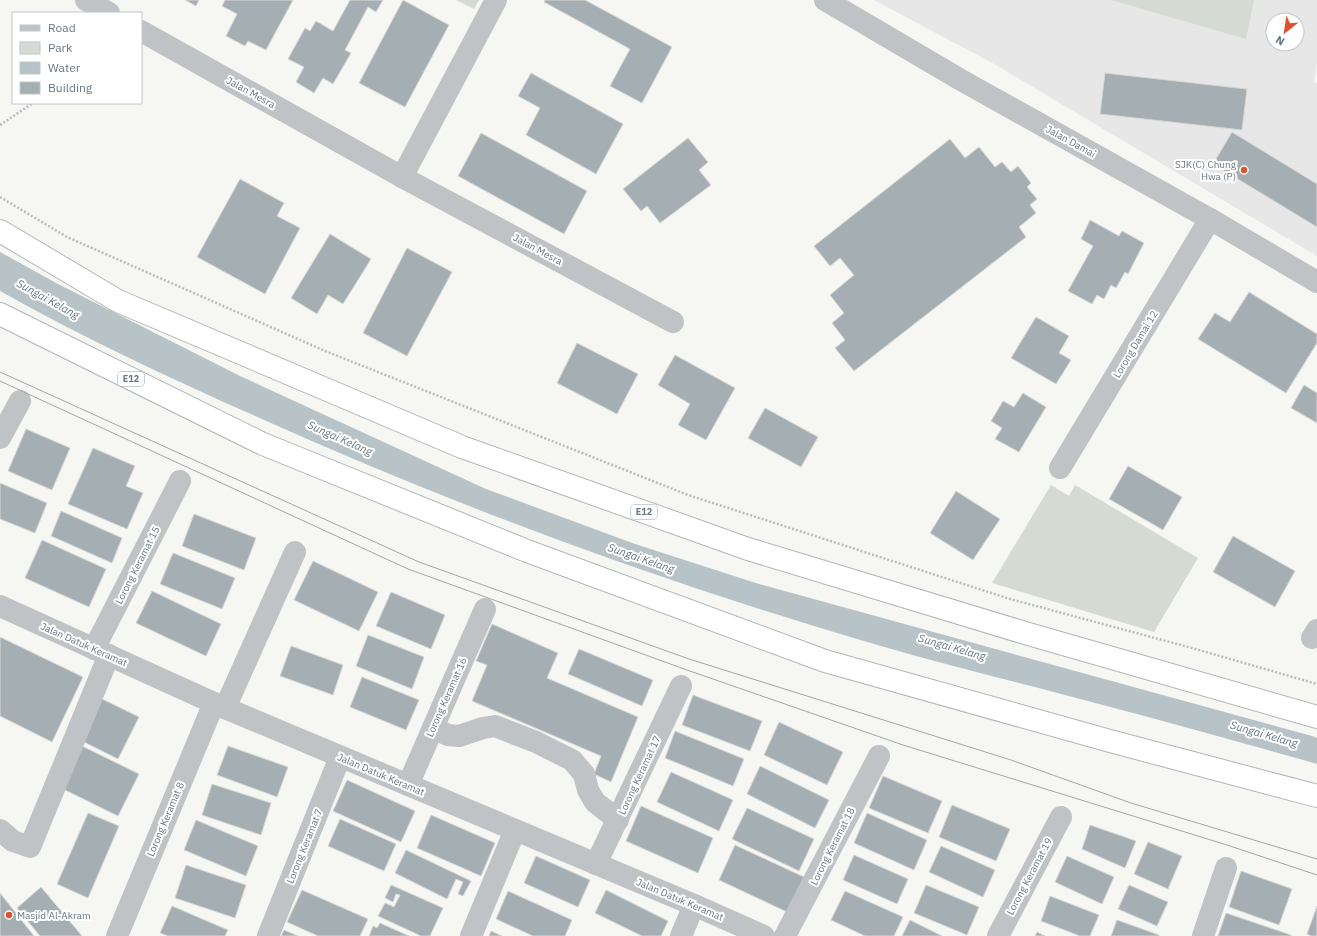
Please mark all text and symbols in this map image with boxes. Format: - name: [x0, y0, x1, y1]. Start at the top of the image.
- legend: [12, 12, 142, 104]
- north arrow: [1265, 12, 1305, 52]
- text: Road: [48, 20, 76, 35]
- text: N: [1273, 33, 1287, 49]
- text: Park: [48, 40, 73, 55]
- text: Water: [48, 60, 81, 75]
- street label: Jalan Mesra: [224, 74, 278, 112]
- text: Building: [48, 80, 93, 95]
- street label: Jalan Damai: [1043, 122, 1098, 160]
- place label: SJK(C) Chung Hwa (P): [1175, 158, 1237, 183]
- marker: SJK(C) Chung Hwa (P): [1239, 165, 1249, 175]
- street label: Jalan Mesra: [511, 231, 565, 268]
- water label: Sungai Kelang: [14, 276, 82, 322]
- street label: Lorong Damai 12: [1110, 308, 1161, 380]
- road number: E12: [118, 372, 144, 386]
- water label: Sungai Kelang: [305, 418, 375, 459]
- road number: E12: [631, 505, 657, 519]
- street label: Lorong Keramat 15: [112, 524, 163, 606]
- water label: Sungai Kelang: [606, 540, 676, 576]
- street label: Jalan Datuk Keramat: [38, 619, 130, 670]
- water label: Sungai Kelang: [917, 631, 988, 663]
- street label: Lorong Keramat 16: [423, 655, 470, 739]
- water label: Sungai Kelang: [1229, 718, 1300, 750]
- street label: Lorong Keramat 17: [615, 734, 663, 817]
- street label: Jalan Datuk Keramat: [335, 750, 427, 799]
- street label: Lorong Keramat 8: [144, 780, 187, 858]
- street label: Lorong Keramat 18: [807, 805, 858, 887]
- street label: Lorong Keramat 7: [284, 807, 325, 885]
- street label: Lorong Keramat 19: [1004, 835, 1055, 917]
- street label: Jalan Datuk Keramat: [634, 875, 726, 924]
- place label: Masjid Al-Akram: [17, 909, 91, 922]
- marker: Masjid Al-Akram: [4, 910, 14, 920]

